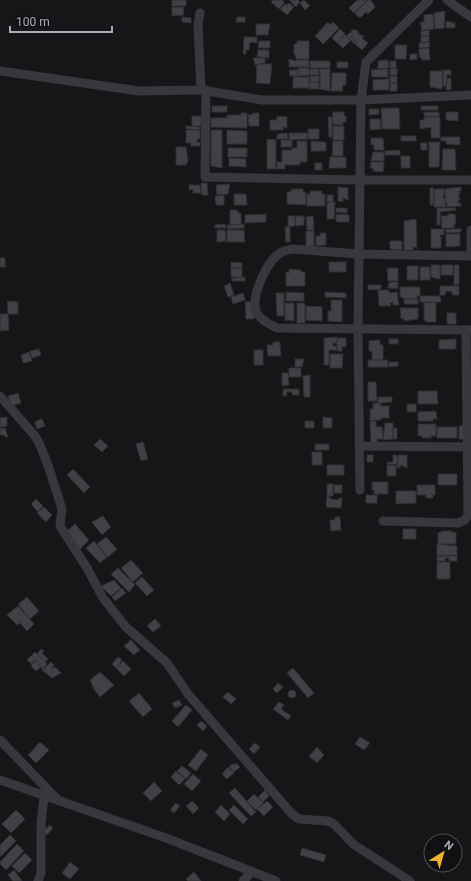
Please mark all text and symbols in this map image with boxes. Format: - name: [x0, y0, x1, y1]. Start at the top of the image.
- scale bar: [10, 8, 112, 34]
- text: 100 m: [16, 15, 50, 29]
- north arrow: [423, 833, 463, 873]
- text: N: [442, 838, 456, 853]

